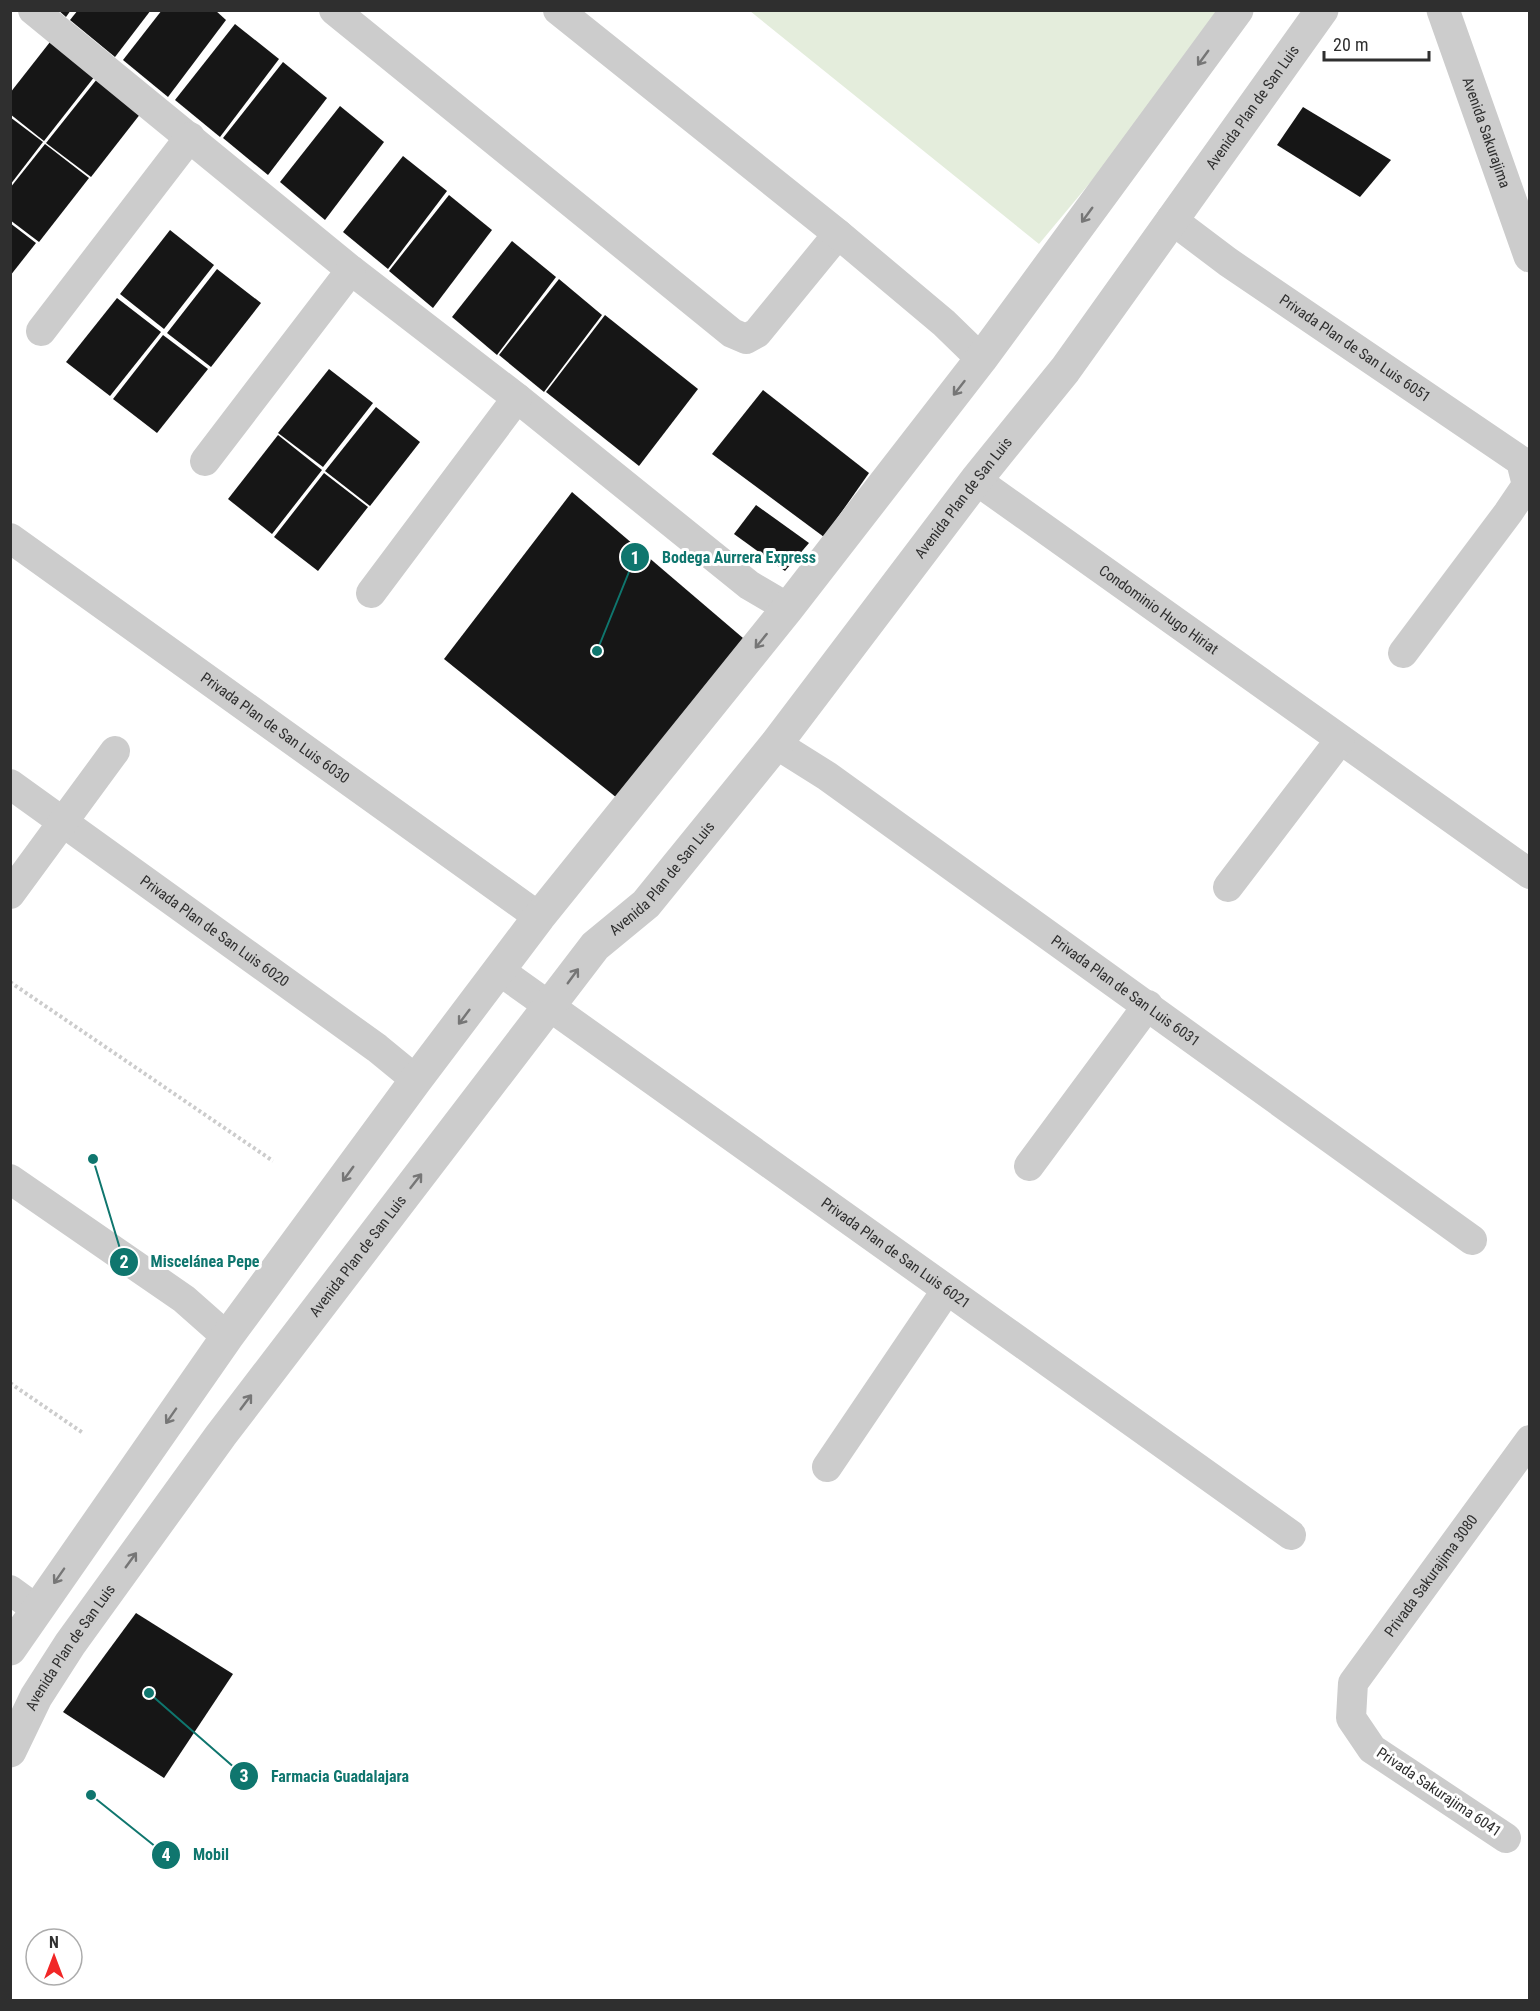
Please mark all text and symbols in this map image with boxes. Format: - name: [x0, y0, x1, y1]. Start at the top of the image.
- scale bar: [1324, 24, 1429, 62]
- text: 20 m: [1333, 34, 1368, 55]
- street label: Avenida Plan de San Luis: [1202, 42, 1303, 173]
- one-way arrow: [1196, 49, 1209, 65]
- street label: Avenida Sakurajima: [1458, 75, 1514, 190]
- one-way arrow: [1081, 206, 1093, 222]
- street label: Privada Plan de San Luis 6051: [1276, 291, 1434, 406]
- one-way arrow: [952, 380, 965, 396]
- street label: Avenida Plan de San Luis: [911, 434, 1016, 562]
- callout: Bodega Aurrera Express: [620, 540, 828, 574]
- text: 1: [630, 547, 640, 568]
- text: Bodega Aurrera Express: [662, 548, 816, 567]
- street label: Condominio Hugo Hiriat: [1095, 561, 1222, 658]
- one-way arrow: [754, 633, 768, 648]
- street label: Privada Plan de San Luis 6030: [197, 669, 353, 787]
- street label: Avenida Plan de San Luis: [606, 818, 718, 939]
- street label: Privada Plan de San Luis 6020: [137, 872, 292, 991]
- street label: Privada Plan de San Luis 6031: [1048, 931, 1203, 1050]
- one-way arrow: [567, 969, 579, 985]
- one-way arrow: [458, 1009, 471, 1025]
- one-way arrow: [341, 1165, 354, 1181]
- one-way arrow: [409, 1173, 422, 1189]
- street label: Avenida Plan de San Luis: [306, 1192, 410, 1320]
- street label: Privada Plan de San Luis 6021: [818, 1194, 974, 1312]
- callout: Miscelánea Pepe: [109, 1245, 272, 1279]
- text: 2: [119, 1251, 129, 1272]
- text: Miscelánea Pepe: [151, 1252, 260, 1271]
- one-way arrow: [240, 1395, 252, 1411]
- one-way arrow: [165, 1408, 178, 1424]
- street label: Privada Sakurajima 3080: [1381, 1511, 1482, 1640]
- one-way arrow: [125, 1552, 137, 1568]
- one-way arrow: [53, 1567, 65, 1584]
- street label: Avenida Plan de San Luis: [22, 1581, 119, 1714]
- street label: Privada Sakurajima 6041: [1373, 1744, 1505, 1840]
- callout: Farmacia Guadalajara: [229, 1759, 421, 1793]
- text: 3: [239, 1765, 249, 1786]
- text: Farmacia Guadalajara: [271, 1767, 409, 1786]
- callout: Mobil: [151, 1838, 241, 1872]
- text: 4: [161, 1844, 171, 1865]
- text: Mobil: [193, 1845, 229, 1864]
- north arrow: [24, 1927, 84, 1987]
- text: N: [49, 1933, 59, 1952]

